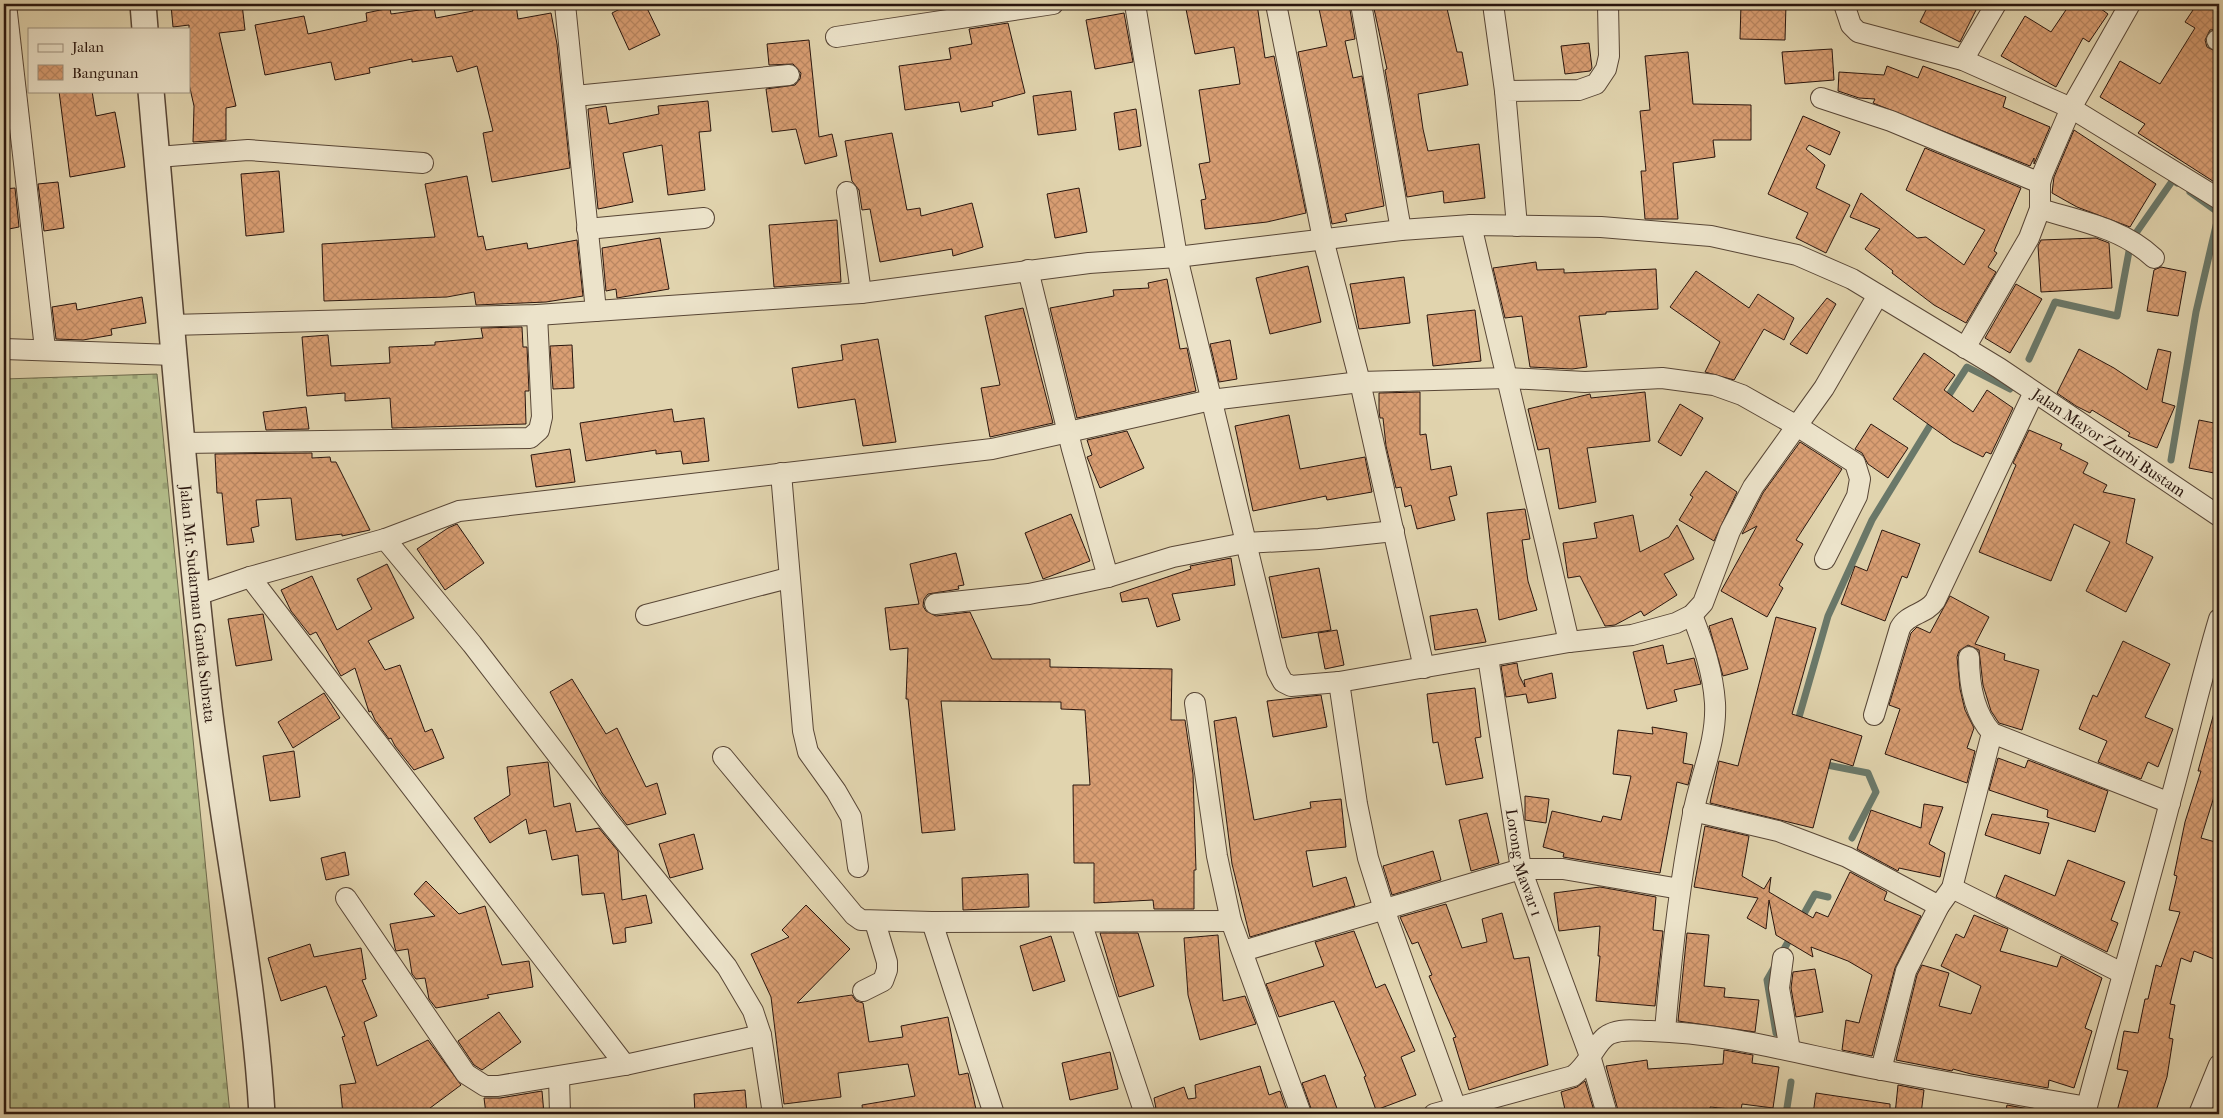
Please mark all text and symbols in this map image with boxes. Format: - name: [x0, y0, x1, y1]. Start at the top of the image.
- legend: [28, 28, 190, 92]
- text: Jalan: [71, 38, 104, 56]
- text: Bangunan: [72, 64, 139, 82]
- street label: Jalan Mayor Zurbi Bustam: [2027, 383, 2190, 501]
- street label: Jalan Mr. Sudarman Ganda Subrata: [176, 482, 220, 724]
- street label: Lorong Mawar 1: [1502, 807, 1547, 919]

